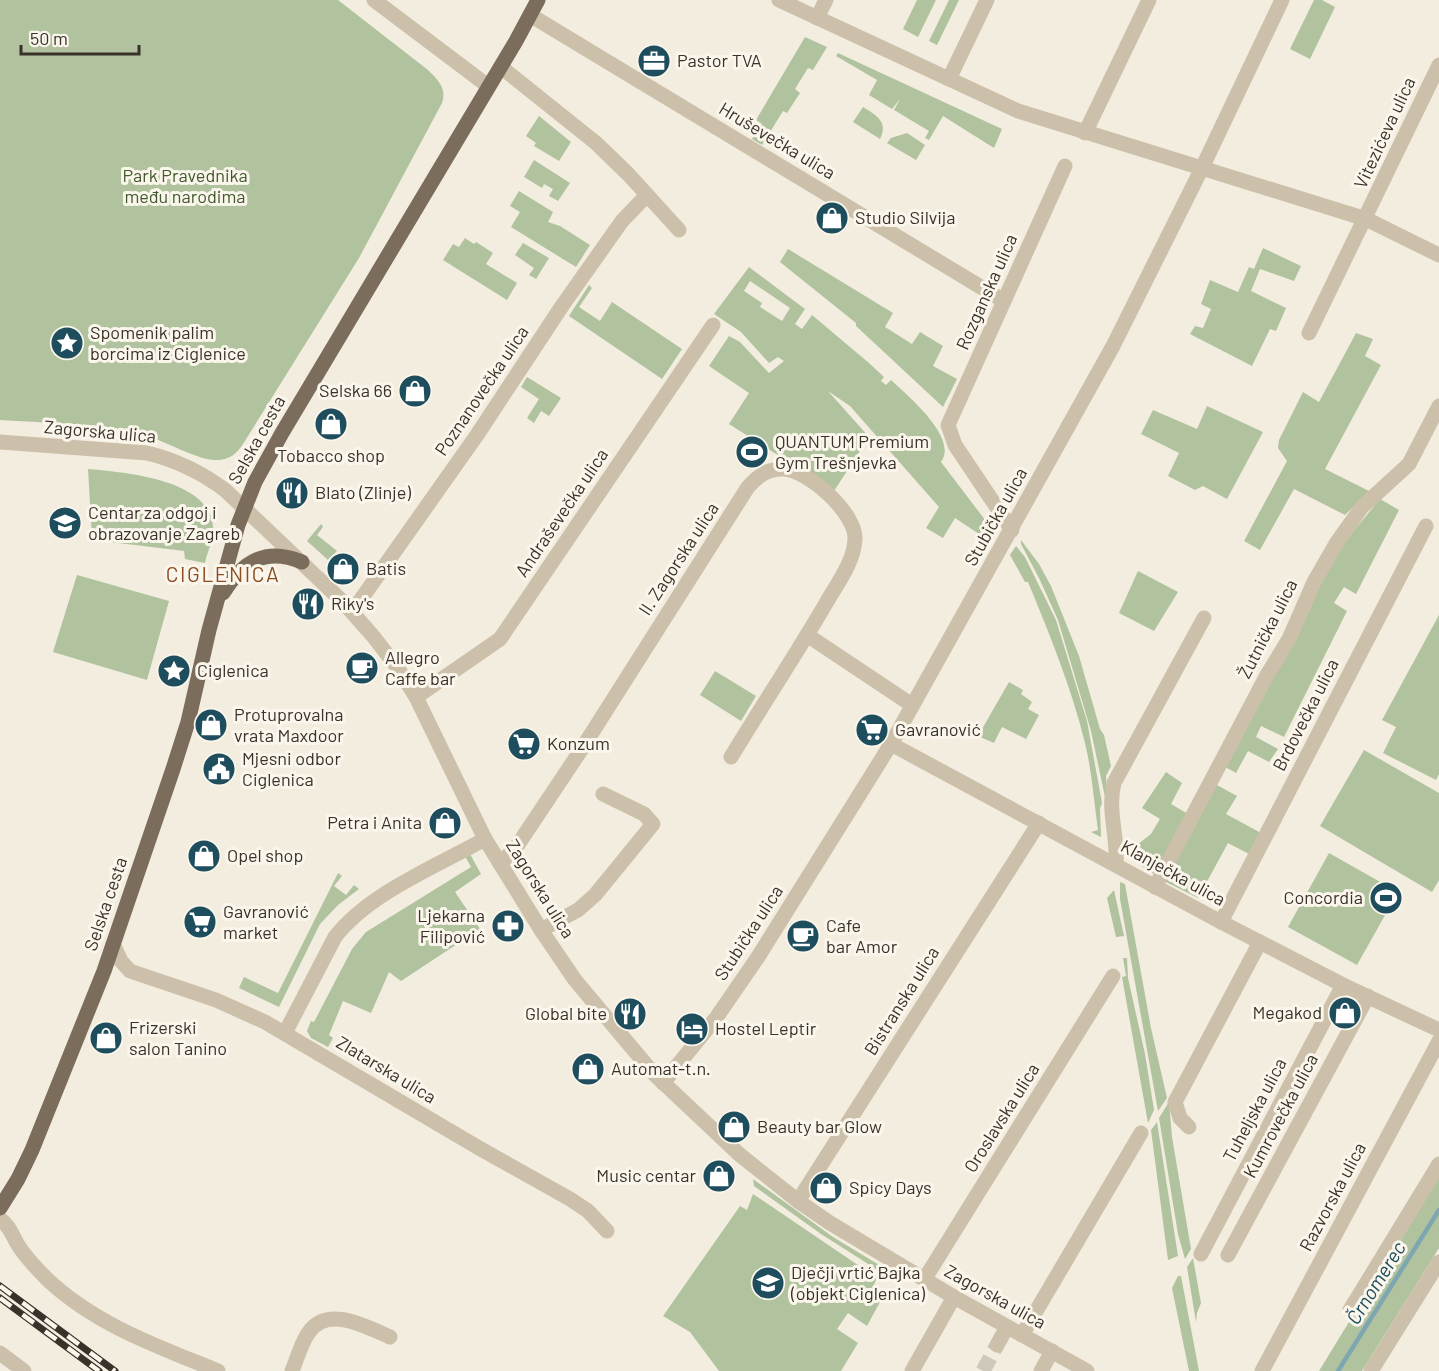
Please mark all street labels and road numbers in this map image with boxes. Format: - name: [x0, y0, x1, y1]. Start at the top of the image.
- street label: Vitezićeva ulica: [1349, 73, 1420, 192]
- street label: Hruševečka ulica: [715, 97, 840, 184]
- street label: Rozganska ulica: [951, 230, 1021, 353]
- street label: Poznanovečka ulica: [430, 321, 533, 460]
- street label: Selska cesta: [223, 391, 289, 488]
- street label: Zagorska ulica: [43, 415, 157, 447]
- street label: Andraševečka ulica: [510, 444, 612, 581]
- street label: Stubička ulica: [959, 463, 1031, 570]
- street label: II. Zagorska ulica: [633, 498, 723, 619]
- street label: Žutnička ulica: [1233, 575, 1302, 682]
- street label: Brdovečka ulica: [1267, 655, 1343, 774]
- street label: Klanječka ulica: [1117, 834, 1230, 910]
- street label: Zagorska ulica: [502, 835, 580, 942]
- street label: Selska cesta: [79, 854, 131, 953]
- street label: Stubička ulica: [709, 881, 787, 984]
- street label: Bistranska ulica: [859, 942, 943, 1059]
- street label: Zlatarska ulica: [333, 1031, 440, 1108]
- street label: Kumrovečka ulica: [1238, 1050, 1322, 1181]
- street label: Tuheljska ulica: [1218, 1054, 1291, 1165]
- street label: Oroslavska ulica: [959, 1059, 1043, 1176]
- street label: Razvorska ulica: [1294, 1138, 1370, 1255]
- street label: Zagorska ulica: [941, 1259, 1050, 1333]

